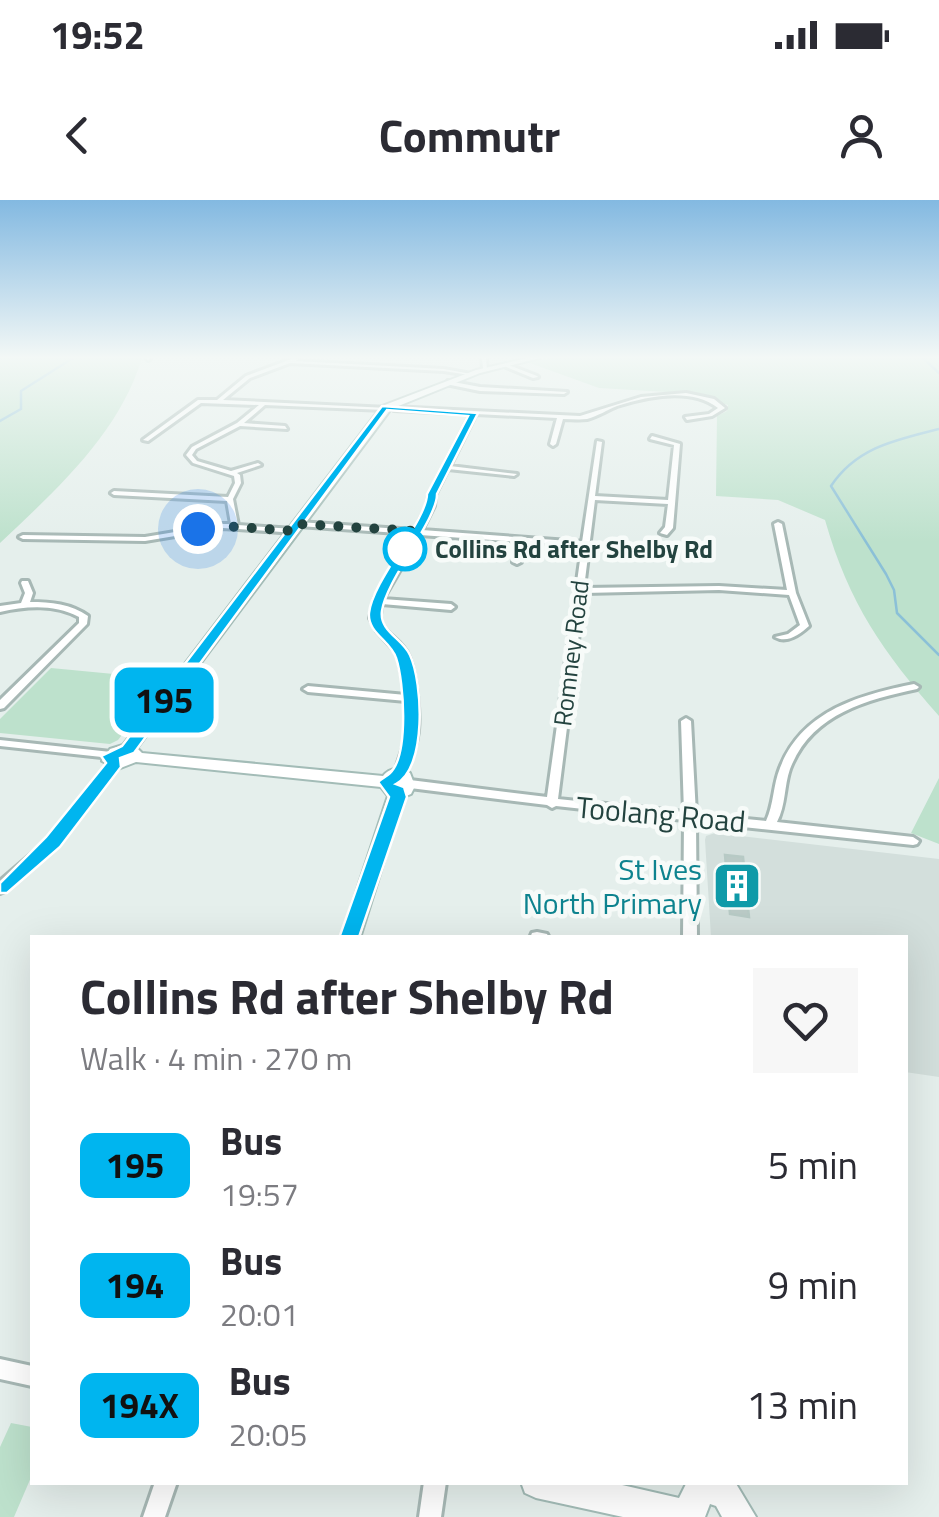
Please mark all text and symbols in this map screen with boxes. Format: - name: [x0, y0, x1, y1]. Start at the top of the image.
- text: 19:52: [50, 6, 145, 64]
- text: Commutr: [379, 101, 560, 169]
- icon: back: [50, 108, 105, 163]
- icon: person: [834, 108, 889, 163]
- your location: [173, 504, 223, 554]
- marker: Collins Rd after Shelby Rd: [384, 528, 426, 570]
- place label: Collins Rd after Shelby Rd: [435, 530, 713, 568]
- street label: Romney Road: [543, 578, 599, 728]
- line badge: 195: [106, 668, 222, 732]
- text: 195: [135, 673, 193, 727]
- street label: Toolang Road: [574, 784, 748, 844]
- place label: St Ives North Primary: [523, 846, 702, 926]
- building icon: St Ives North Primary: [711, 860, 763, 912]
- text: Collins Rd after Shelby Rd: [80, 960, 614, 1033]
- button: heart: [753, 968, 858, 1073]
- text: Walk · 4 min · 270 m: [80, 1034, 352, 1082]
- text: Bus: [220, 1112, 282, 1170]
- text: 5 min: [768, 1136, 858, 1194]
- text: 195: [106, 1138, 164, 1192]
- text: 19:57: [220, 1170, 299, 1218]
- text: Bus: [220, 1232, 282, 1290]
- text: 9 min: [768, 1256, 858, 1314]
- text: 194: [106, 1258, 164, 1312]
- text: 20:01: [220, 1290, 299, 1338]
- text: Bus: [229, 1352, 291, 1410]
- text: 13 min: [747, 1376, 858, 1434]
- text: 194X: [100, 1378, 179, 1432]
- text: 20:05: [229, 1410, 307, 1458]

